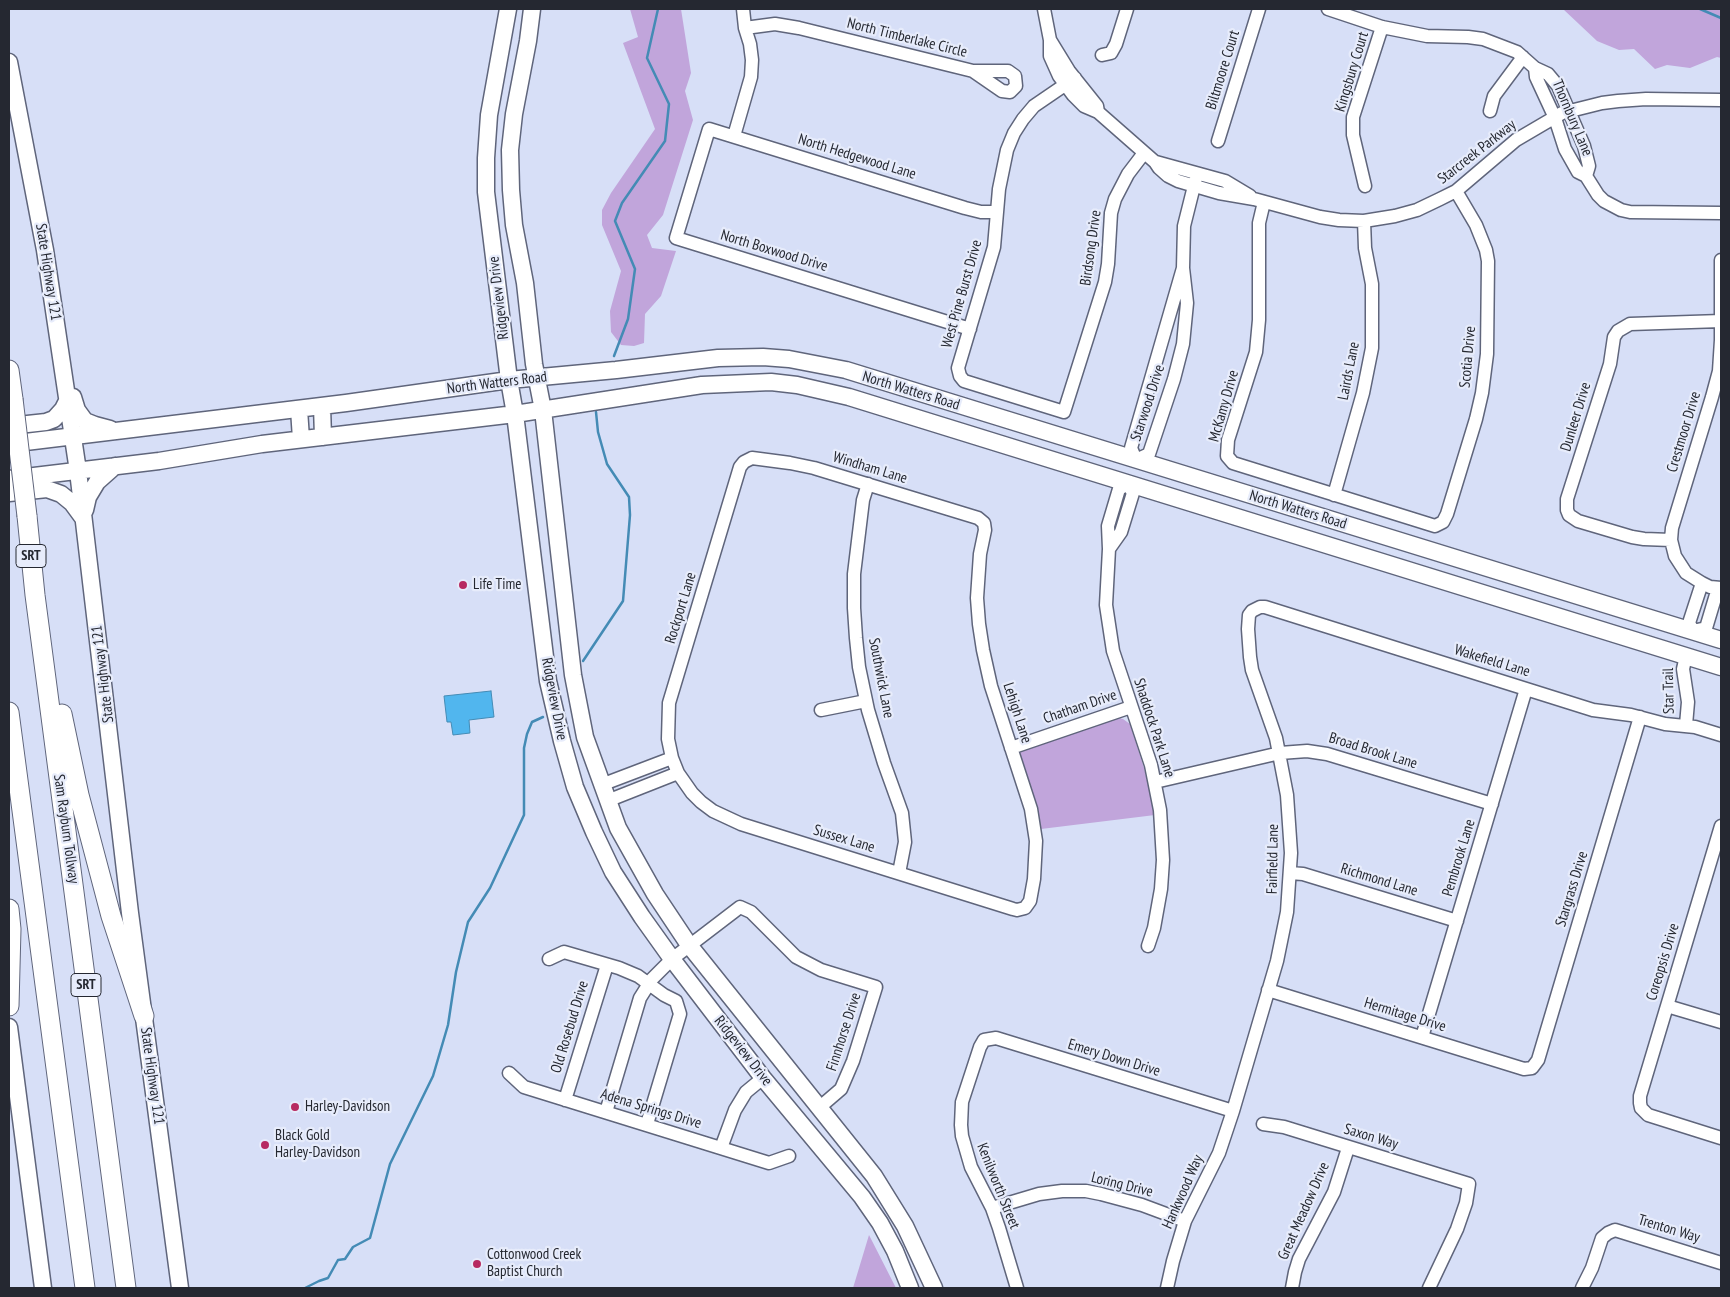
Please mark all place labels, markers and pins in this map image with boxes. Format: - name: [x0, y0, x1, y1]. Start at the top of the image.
- place label: Life Time: [473, 576, 522, 594]
- marker: Life Time: [457, 579, 469, 591]
- place label: Harley-Davidson: [305, 1098, 390, 1116]
- marker: Harley-Davidson: [289, 1101, 301, 1113]
- place label: Black Gold Harley-Davidson: [275, 1127, 360, 1162]
- marker: Black Gold Harley-Davidson: [259, 1139, 271, 1151]
- place label: Cottonwood Creek Baptist Church: [487, 1246, 581, 1281]
- marker: Cottonwood Creek Baptist Church: [471, 1258, 483, 1270]

